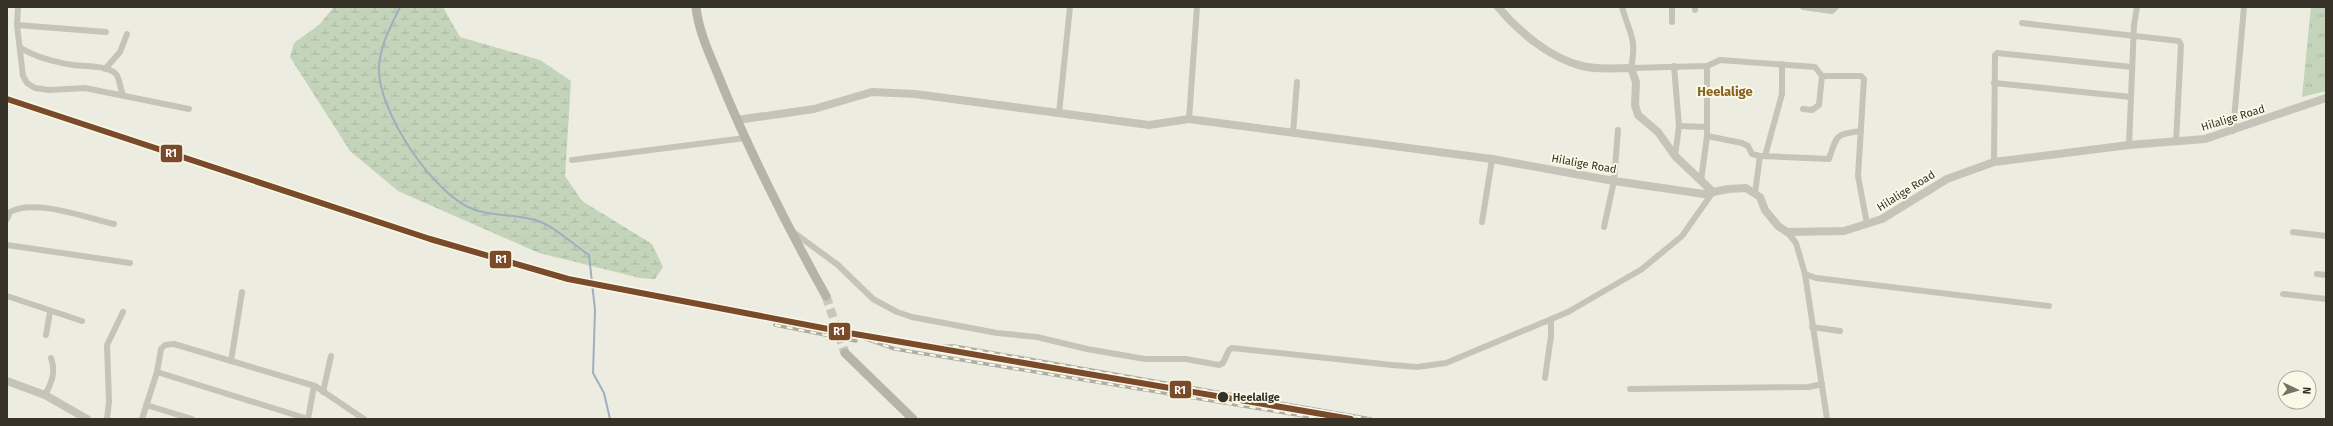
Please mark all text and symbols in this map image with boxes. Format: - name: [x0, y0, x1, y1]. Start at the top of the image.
- district label: Heelalige: [1697, 84, 1753, 99]
- street label: Hilalige Road: [2200, 102, 2266, 134]
- line badge: R1: [160, 144, 183, 163]
- text: R1: [165, 147, 177, 160]
- street label: Hilalige Road: [1550, 152, 1618, 176]
- street label: Hilalige Road: [1875, 168, 1937, 214]
- line badge: R1: [489, 250, 512, 269]
- text: R1: [495, 253, 507, 266]
- line badge: R1: [828, 322, 851, 341]
- text: R1: [833, 325, 845, 338]
- north arrow: [2277, 370, 2317, 410]
- line badge: R1: [1169, 380, 1192, 399]
- text: R1: [1174, 384, 1186, 397]
- text: N: [2300, 387, 2313, 395]
- marker: Heelalige: [1216, 390, 1230, 404]
- place label: Heelalige: [1233, 391, 1280, 404]

